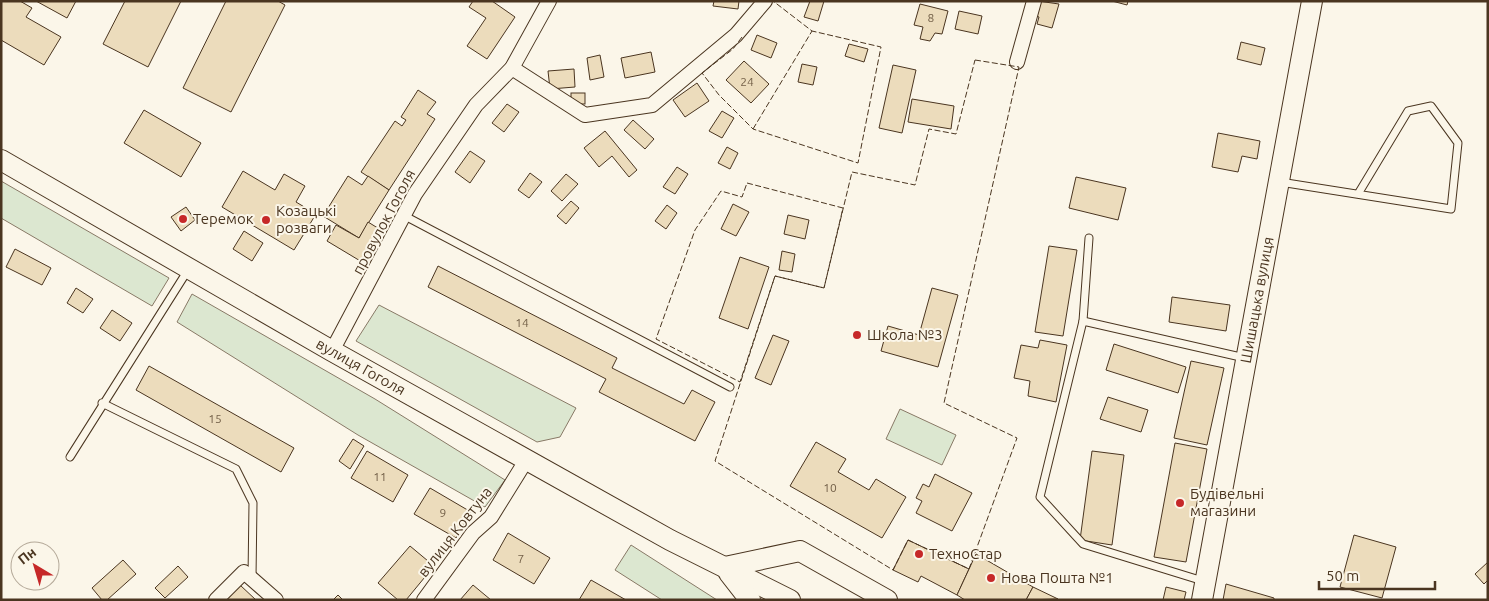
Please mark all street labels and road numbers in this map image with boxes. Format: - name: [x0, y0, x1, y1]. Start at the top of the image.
- street label: провулок Гоголя: [349, 166, 418, 277]
- street label: Шишацька вулиця: [1237, 235, 1277, 365]
- street label: вулиця Гоголя: [313, 335, 409, 398]
- street label: вулиця Ковтуна: [414, 483, 495, 580]

